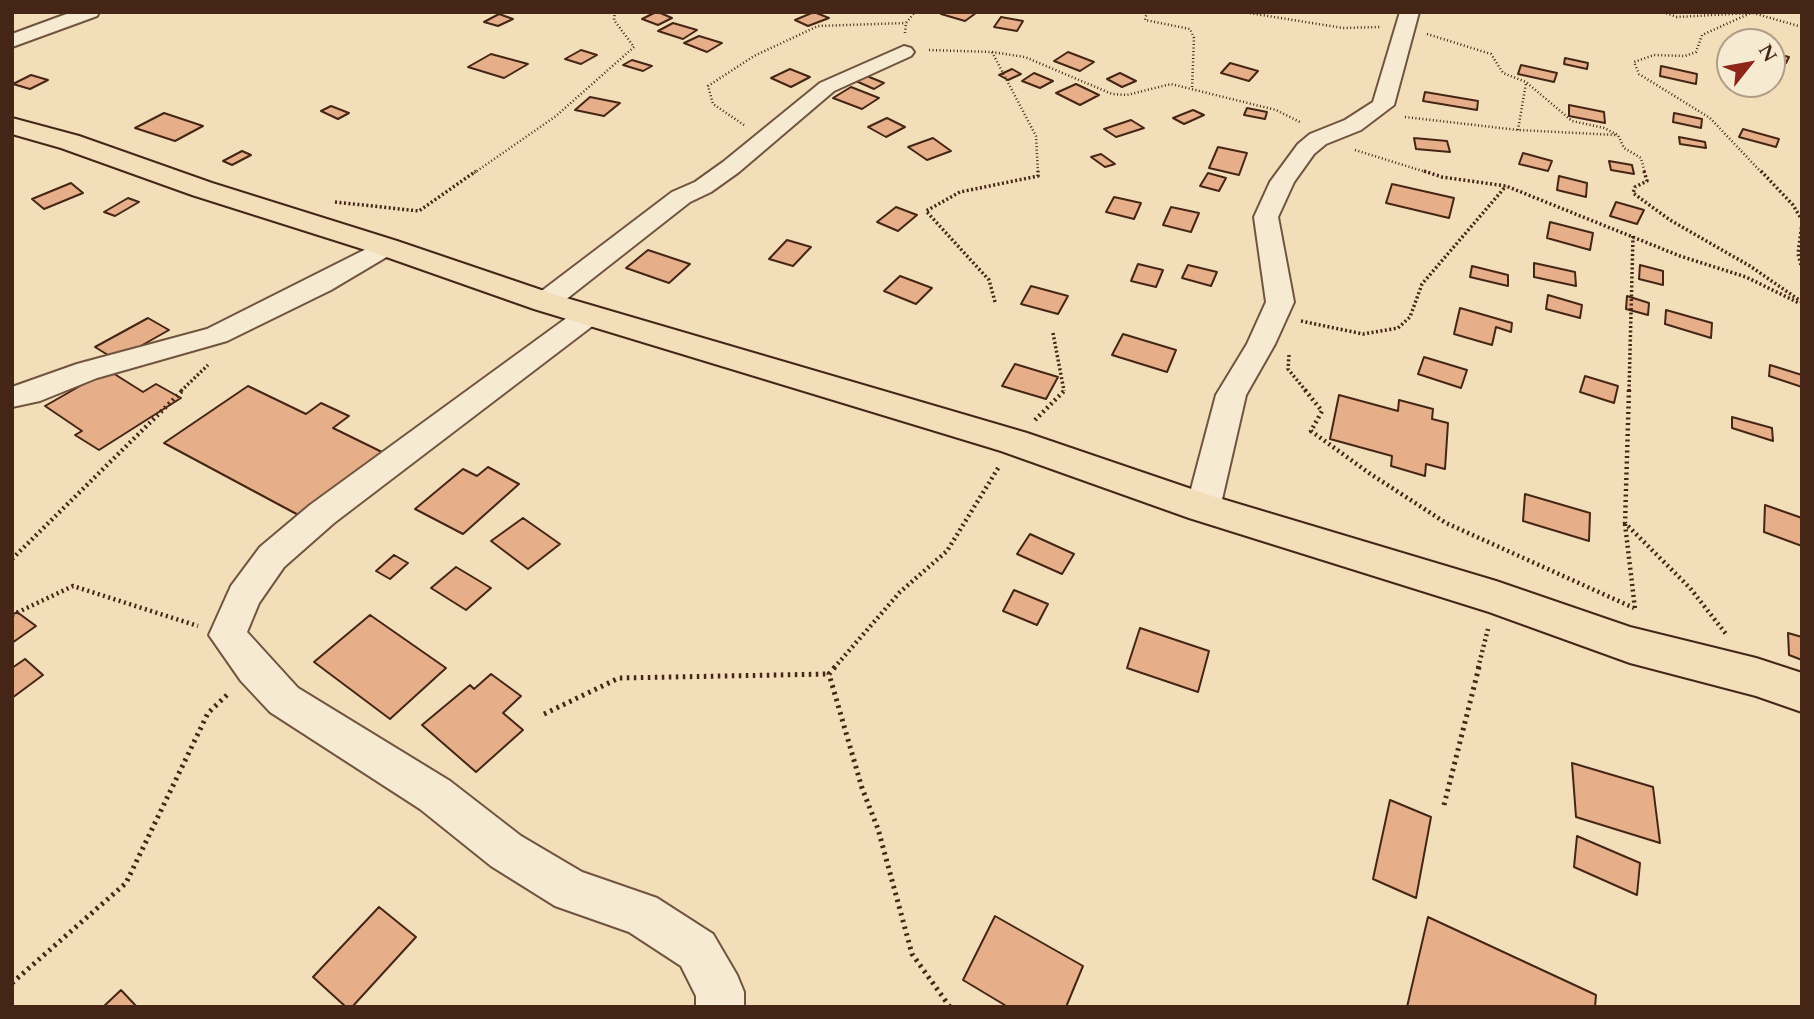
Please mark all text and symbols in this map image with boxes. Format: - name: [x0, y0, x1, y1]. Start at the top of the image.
- north arrow: [1716, 28, 1786, 98]
- text: N: [1752, 39, 1783, 67]

